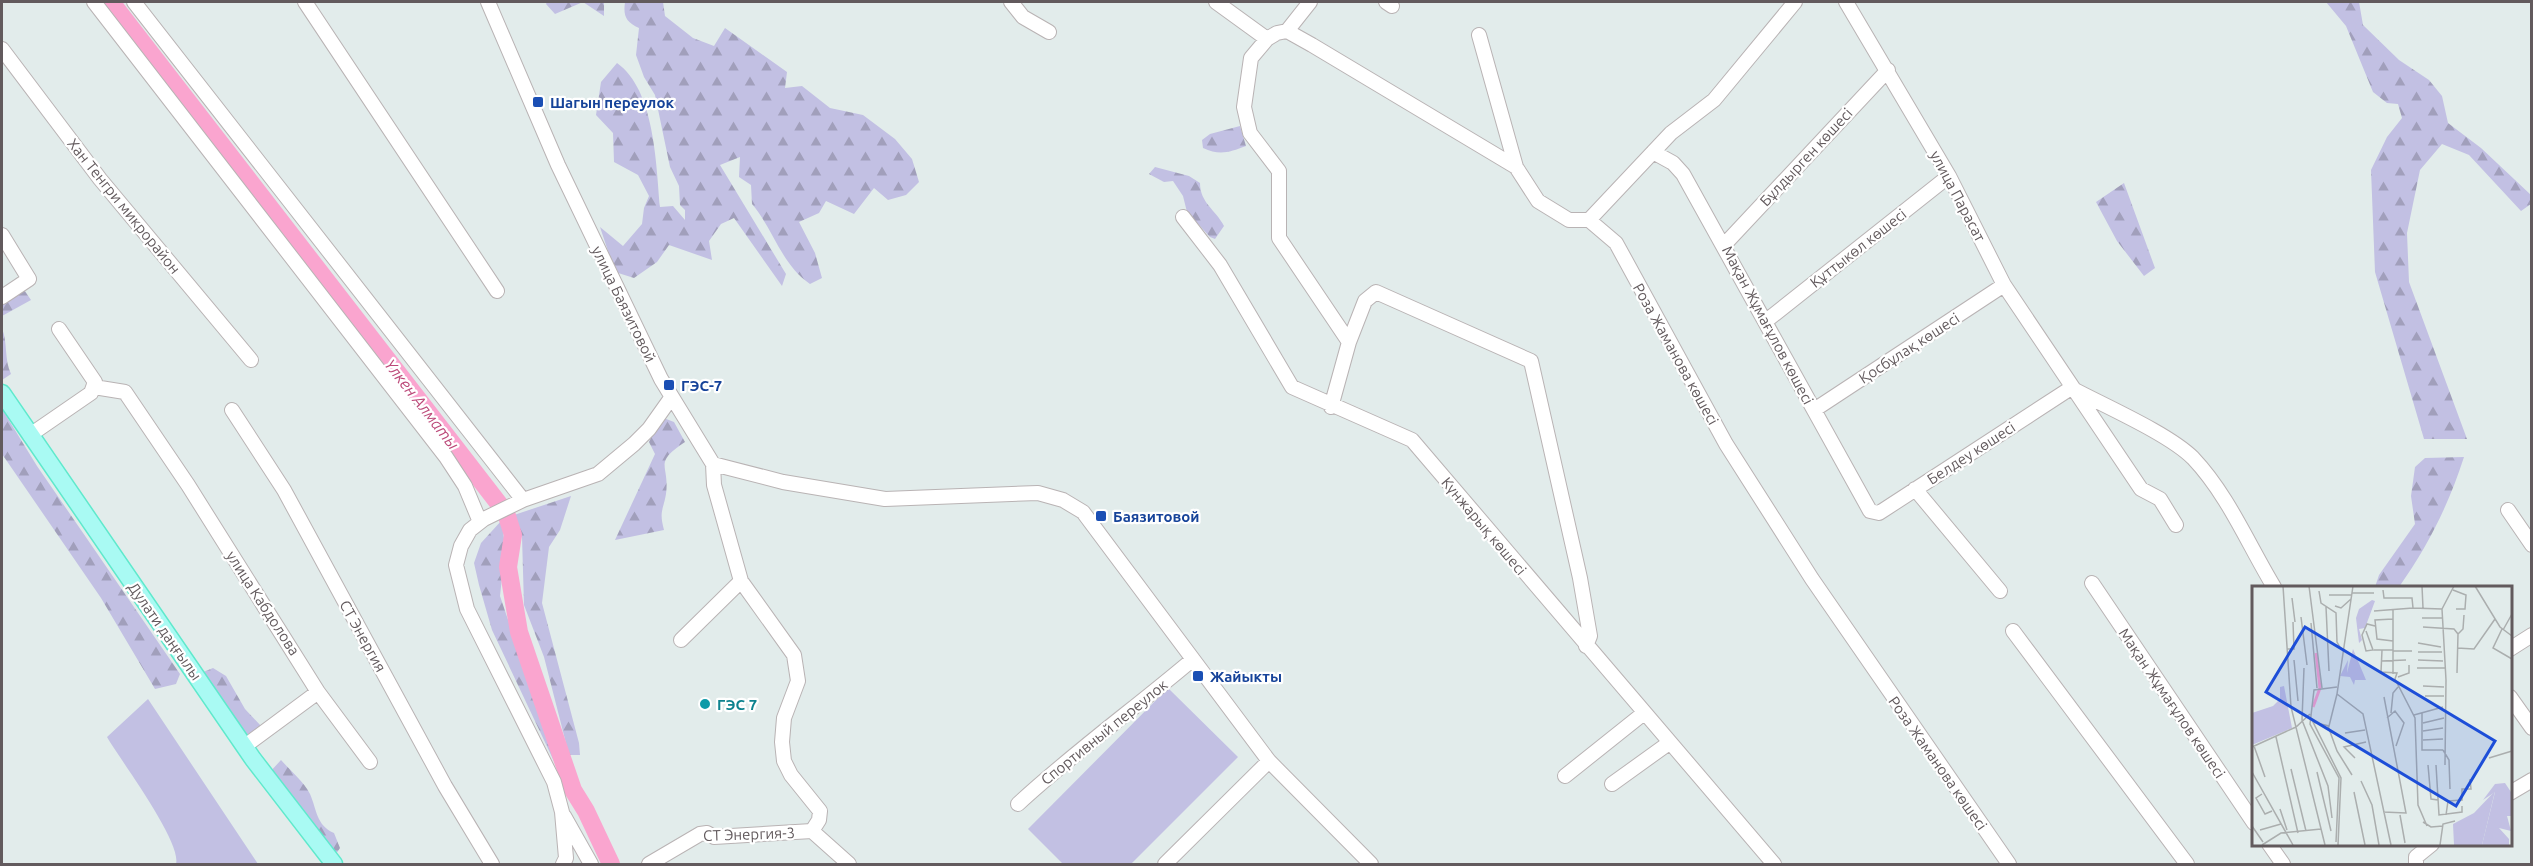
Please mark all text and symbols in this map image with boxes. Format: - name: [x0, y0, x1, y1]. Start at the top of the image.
- place label: Шагын переулок: [550, 94, 674, 111]
- marker: Шагын переулок: [531, 95, 545, 109]
- street label: Бұлдырген көшесі: [1756, 105, 1856, 209]
- street label: Хан Тенгри микрорайон: [64, 135, 184, 277]
- street label: улица Парасат: [1927, 148, 1989, 245]
- street label: Құттыкөл көшесі: [1807, 205, 1909, 291]
- street label: улица Баязитовой: [589, 243, 659, 365]
- street label: Мақан Жұмағұлов көшесі: [1719, 243, 1817, 407]
- street label: Роза Жаманова көшесі: [1630, 280, 1722, 428]
- street label: Қосбұлақ көшесі: [1856, 309, 1962, 387]
- water label: Үлкен Алматы: [381, 355, 463, 453]
- place label: ГЭС-7: [681, 377, 722, 394]
- marker: ГЭС-7: [662, 378, 676, 392]
- street label: Белдеу көшесі: [1924, 418, 2018, 488]
- street label: Күнжарық көшесі: [1438, 474, 1530, 578]
- place label: Баязитовой: [1113, 508, 1200, 525]
- marker: Баязитовой: [1094, 509, 1108, 523]
- street label: улица Кабдолова: [223, 548, 303, 658]
- street label: Дулати даңғылы: [125, 579, 205, 683]
- inset map: [2252, 586, 2512, 845]
- street label: СТ Энергия: [336, 597, 390, 675]
- street label: Мақан Жұмағұлов көшесі: [2115, 625, 2229, 781]
- place label: Жайыкты: [1210, 668, 1282, 685]
- marker: Жайыкты: [1191, 669, 1205, 683]
- street label: Спортивный переулок: [1037, 676, 1171, 788]
- street label: Роза Жаманова көшесі: [1885, 693, 1991, 833]
- place label: ГЭС 7: [717, 696, 757, 713]
- marker: ГЭС 7: [698, 697, 712, 711]
- street label: СТ Энергия-3: [703, 824, 795, 844]

